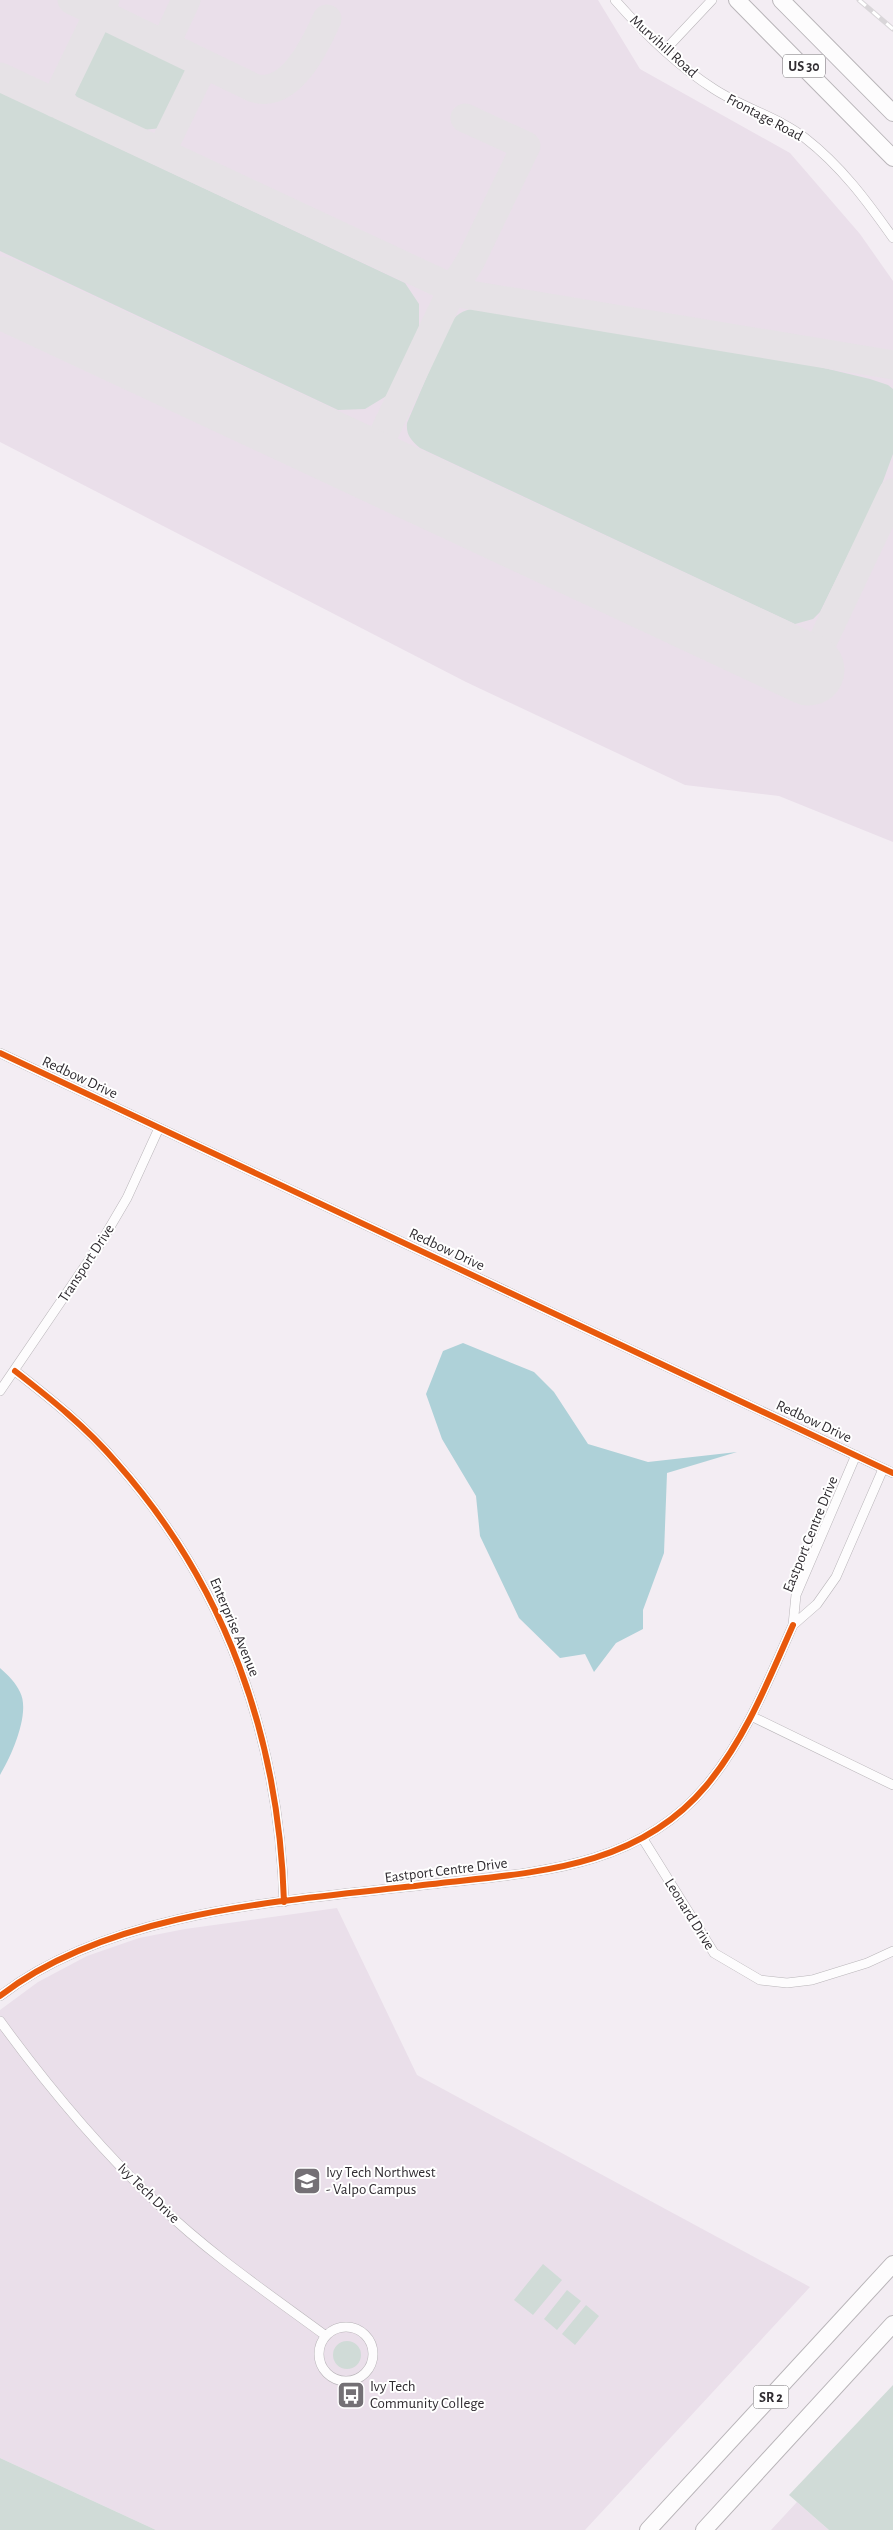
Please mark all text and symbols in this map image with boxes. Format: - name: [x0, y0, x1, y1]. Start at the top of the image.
- street label: Murvihill Road: [627, 12, 701, 81]
- road number: US 30: [783, 54, 825, 78]
- street label: Frontage Road: [724, 91, 806, 144]
- street label: Redbow Drive: [40, 1054, 120, 1101]
- street label: Transport Drive: [56, 1222, 117, 1305]
- street label: Redbow Drive: [407, 1226, 487, 1273]
- street label: Redbow Drive: [774, 1398, 854, 1445]
- street label: Eastport Centre Drive: [780, 1474, 841, 1594]
- street label: Enterprise Avenue: [207, 1576, 262, 1679]
- street label: Eastport Centre Drive: [384, 1856, 508, 1885]
- street label: Leonard Drive: [662, 1876, 717, 1953]
- street label: Ivy Tech Drive: [115, 2160, 182, 2226]
- place label: Ivy Tech Northwest - Valpo Campus: [326, 2165, 436, 2197]
- school or university icon: Ivy Tech Northwest - Valpo Campus: [292, 2166, 322, 2196]
- place label: Ivy Tech Community College: [370, 2379, 484, 2411]
- bus stop icon: Ivy Tech Community College: [336, 2380, 366, 2410]
- road number: SR 2: [754, 2386, 788, 2408]

